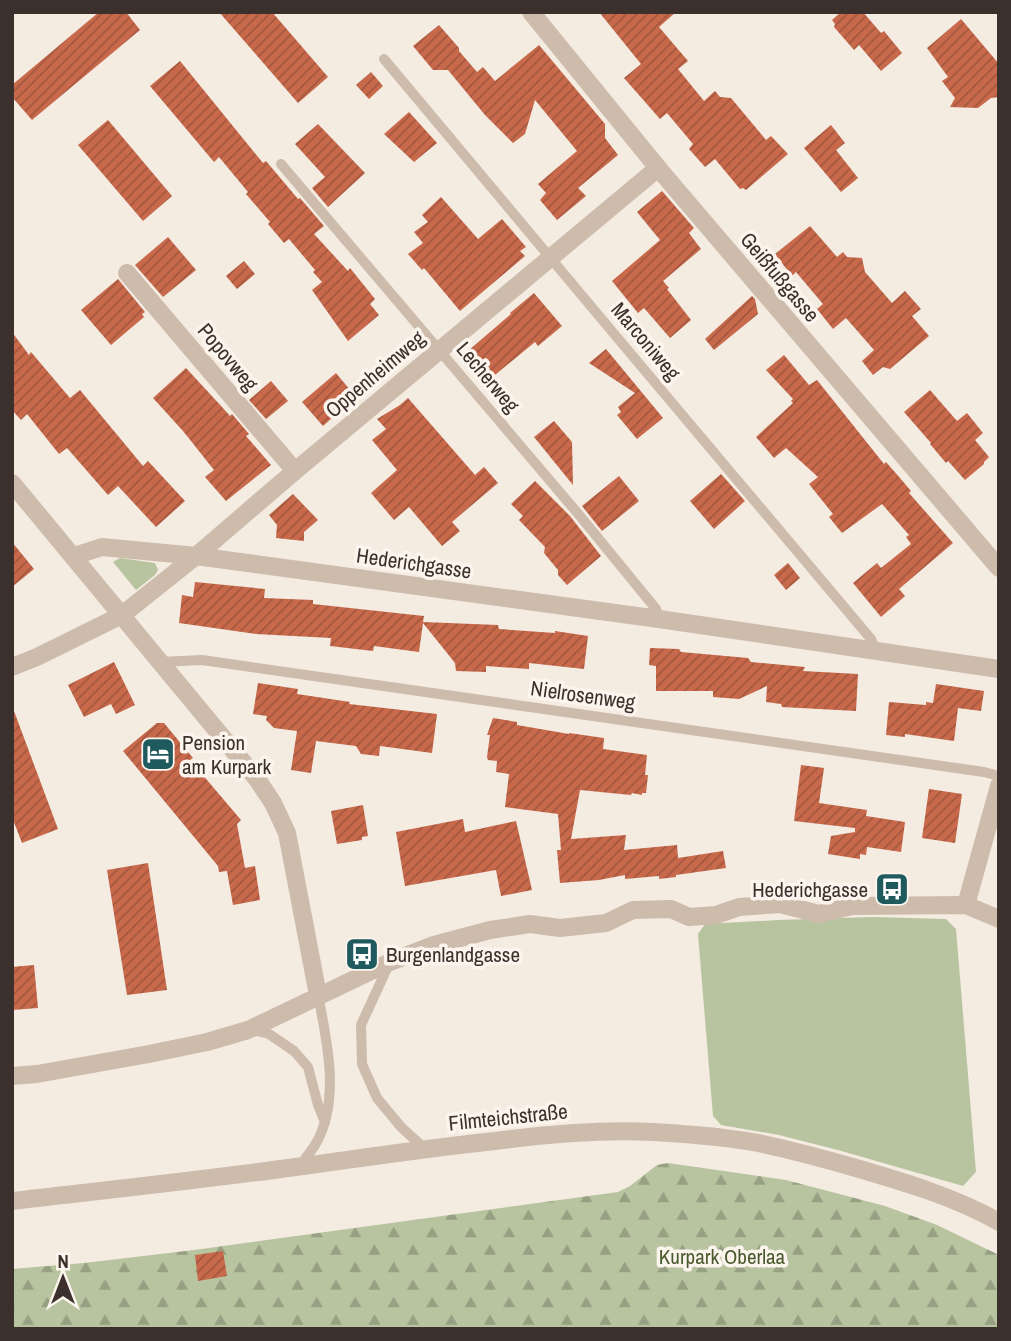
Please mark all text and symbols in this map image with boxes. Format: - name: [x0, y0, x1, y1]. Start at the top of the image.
- street label: Geißfußgasse: [734, 226, 826, 328]
- street label: Marconiweg: [605, 296, 688, 387]
- street label: Popovweg: [191, 317, 265, 397]
- street label: Oppenheimweg: [319, 324, 431, 424]
- street label: Lecherweg: [450, 335, 526, 419]
- street label: Hederichgasse: [355, 541, 473, 585]
- street label: Nielrosenweg: [529, 673, 638, 717]
- place label: Pension am Kurpark: [182, 728, 271, 781]
- hotel icon: Pension am Kurpark: [139, 735, 177, 773]
- bus stop icon: Hederichgasse: [873, 870, 911, 908]
- place label: Hederichgasse: [752, 875, 868, 904]
- bus stop icon: Burgenlandgasse: [343, 935, 381, 973]
- place label: Burgenlandgasse: [386, 940, 520, 969]
- street label: Filmteichstraße: [447, 1096, 569, 1138]
- park label: Kurpark Oberlaa: [659, 1242, 786, 1271]
- north arrow: [28, 1243, 98, 1313]
- text: N: [57, 1248, 69, 1274]

